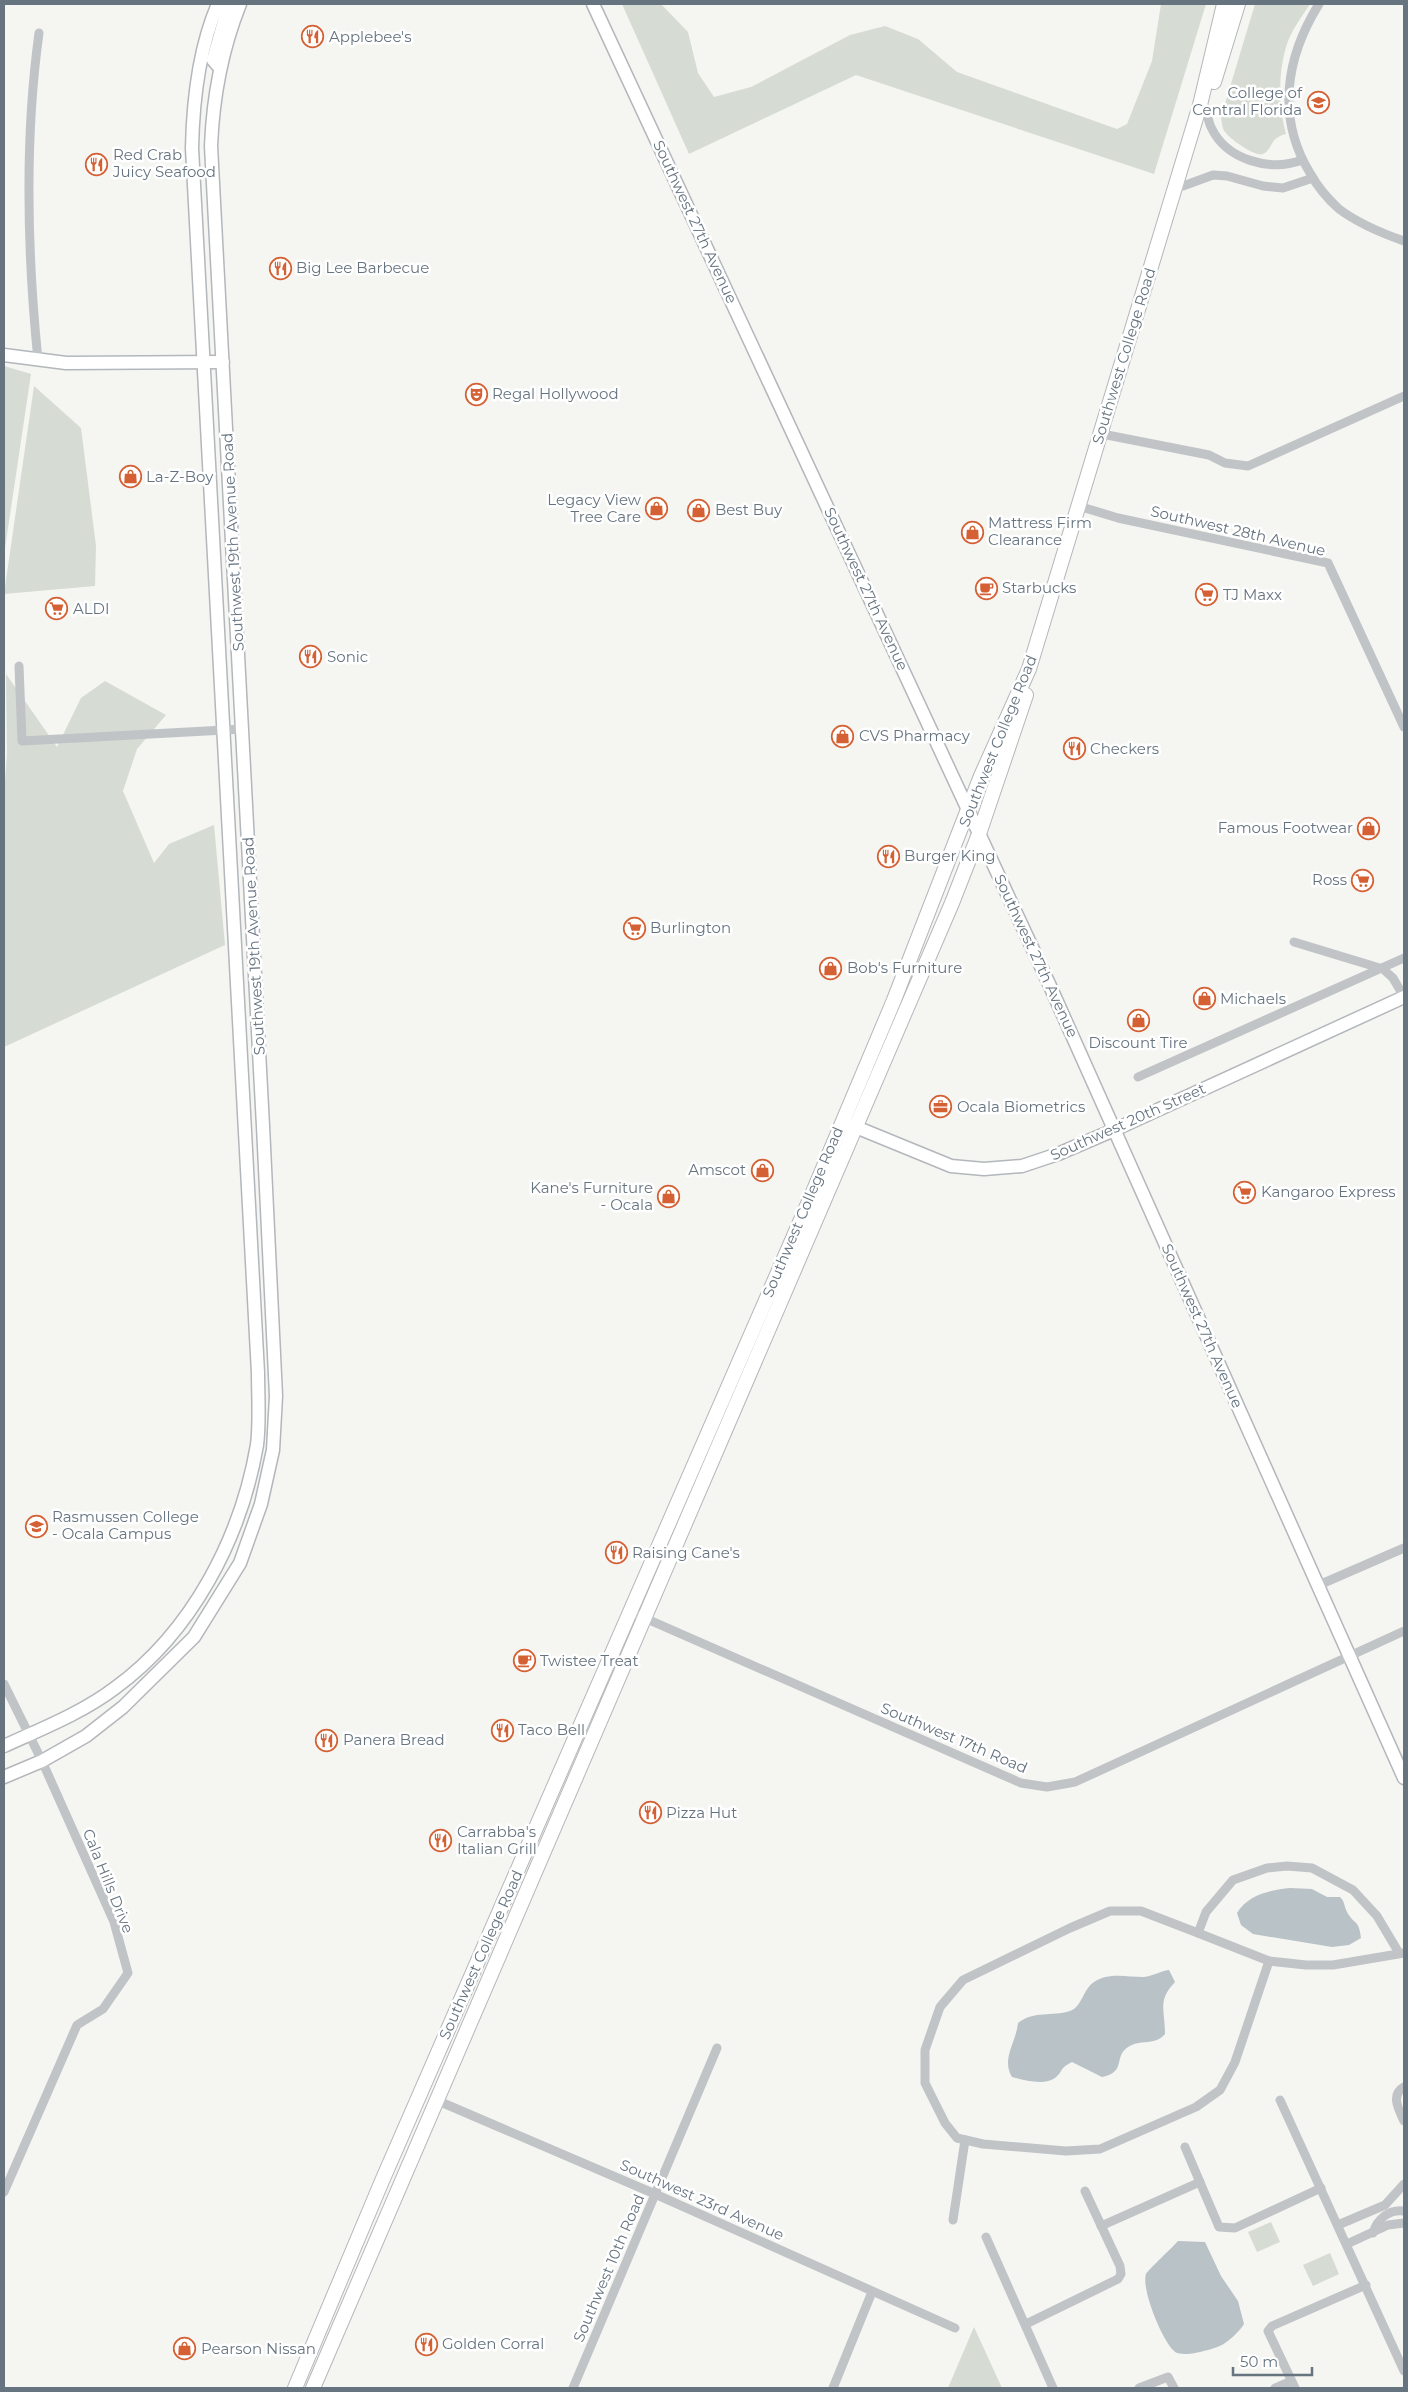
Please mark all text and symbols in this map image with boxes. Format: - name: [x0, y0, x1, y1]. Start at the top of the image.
- restaurant icon: Applebee's: [301, 25, 325, 49]
- place label: Applebee's: [329, 27, 411, 46]
- place label: College of Central Florida: [1192, 83, 1303, 119]
- school or university icon: College of Central Florida: [1306, 90, 1330, 114]
- street label: Southwest 27th Avenue: [649, 137, 742, 306]
- place label: Red Crab Juicy Seafood: [112, 145, 216, 181]
- restaurant icon: Red Crab Juicy Seafood: [85, 152, 109, 176]
- restaurant icon: Big Lee Barbecue: [268, 256, 292, 280]
- place label: Big Lee Barbecue: [296, 258, 429, 277]
- street label: Southwest College Road: [1088, 265, 1159, 446]
- theatre icon: Regal Hollywood: [464, 382, 488, 406]
- place label: Regal Hollywood: [492, 384, 619, 403]
- street label: Southwest 19th Avenue Road: [217, 432, 248, 652]
- shop icon: La-Z-Boy: [118, 465, 142, 489]
- place label: La-Z-Boy: [146, 467, 214, 486]
- place label: Legacy View Tree Care: [547, 490, 642, 526]
- shop icon: Legacy View Tree Care: [645, 497, 669, 521]
- shop icon: Best Buy: [687, 498, 711, 522]
- place label: Best Buy: [715, 500, 783, 519]
- street label: Southwest 28th Avenue: [1149, 501, 1327, 560]
- street label: Southwest 27th Avenue: [820, 504, 913, 673]
- place label: Mattress Firm Clearance: [988, 513, 1092, 549]
- shop icon: Mattress Firm Clearance: [960, 520, 984, 544]
- cafe icon: Starbucks: [974, 576, 998, 600]
- place label: Starbucks: [1002, 578, 1076, 597]
- supermarket icon: TJ Maxx: [1195, 583, 1219, 607]
- place label: TJ Maxx: [1223, 585, 1282, 604]
- supermarket icon: ALDI: [45, 597, 69, 621]
- place label: ALDI: [73, 599, 110, 618]
- restaurant icon: Sonic: [299, 645, 323, 669]
- place label: Sonic: [327, 647, 368, 666]
- street label: Southwest College Road: [954, 652, 1041, 829]
- shop icon: CVS Pharmacy: [831, 724, 855, 748]
- place label: CVS Pharmacy: [859, 726, 971, 745]
- restaurant icon: Checkers: [1062, 737, 1086, 761]
- place label: Checkers: [1090, 739, 1159, 758]
- shop icon: Famous Footwear: [1357, 816, 1381, 840]
- place label: Famous Footwear: [1218, 818, 1353, 837]
- street label: Southwest 19th Avenue Road: [238, 836, 269, 1056]
- restaurant icon: Burger King: [876, 844, 900, 868]
- place label: Burger King: [904, 846, 996, 865]
- supermarket icon: Ross: [1351, 868, 1375, 892]
- place label: Ross: [1312, 870, 1347, 889]
- street label: Southwest 27th Avenue: [990, 871, 1083, 1040]
- supermarket icon: Burlington: [622, 916, 646, 940]
- place label: Burlington: [650, 918, 731, 937]
- shop icon: Bob's Furniture: [819, 956, 843, 980]
- place label: Bob's Furniture: [847, 958, 962, 977]
- shop icon: Michaels: [1192, 987, 1216, 1011]
- place label: Michaels: [1220, 989, 1286, 1008]
- shop icon: Discount Tire: [1126, 1008, 1150, 1032]
- place label: Discount Tire: [1088, 1033, 1188, 1052]
- street label: Southwest 20th Street: [1047, 1079, 1209, 1164]
- office icon: Ocala Biometrics: [929, 1095, 953, 1119]
- place label: Ocala Biometrics: [957, 1097, 1085, 1116]
- street label: Southwest College Road: [758, 1124, 847, 1300]
- shop icon: Amscot: [750, 1158, 774, 1182]
- place label: Amscot: [688, 1160, 746, 1179]
- place label: Kane's Furniture - Ocala: [530, 1178, 653, 1214]
- supermarket icon: Kangaroo Express: [1233, 1180, 1257, 1204]
- place label: Kangaroo Express: [1261, 1182, 1396, 1201]
- shop icon: Kane's Furniture - Ocala: [657, 1185, 681, 1209]
- street label: Southwest 27th Avenue: [1158, 1241, 1247, 1411]
- place label: Rasmussen College - Ocala Campus: [52, 1507, 199, 1543]
- school or university icon: Rasmussen College - Ocala Campus: [24, 1514, 48, 1538]
- restaurant icon: Raising Cane's: [604, 1541, 628, 1565]
- place label: Raising Cane's: [632, 1543, 740, 1562]
- cafe icon: Twistee Treat: [512, 1649, 536, 1673]
- place label: Twistee Treat: [540, 1651, 639, 1670]
- street label: Southwest 17th Road: [878, 1698, 1030, 1777]
- restaurant icon: Taco Bell: [490, 1718, 514, 1742]
- place label: Taco Bell: [518, 1720, 585, 1739]
- restaurant icon: Panera Bread: [315, 1728, 339, 1752]
- place label: Panera Bread: [343, 1730, 445, 1749]
- restaurant icon: Pizza Hut: [638, 1801, 662, 1825]
- place label: Pizza Hut: [666, 1803, 737, 1822]
- place label: Carrabba's Italian Grill: [457, 1822, 537, 1858]
- street label: Cala Hills Drive: [79, 1826, 138, 1936]
- restaurant icon: Carrabba's Italian Grill: [429, 1829, 453, 1853]
- street label: Southwest College Road: [435, 1867, 527, 2042]
- street label: Southwest 23rd Avenue: [617, 2155, 787, 2244]
- street label: Southwest 10th Road: [569, 2191, 648, 2345]
- restaurant icon: Golden Corral: [414, 2332, 438, 2356]
- place label: Golden Corral: [442, 2334, 544, 2353]
- shop icon: Pearson Nissan: [173, 2337, 197, 2361]
- place label: Pearson Nissan: [201, 2339, 316, 2358]
- scale bar: [1233, 2344, 1312, 2376]
- text: 50 m: [1240, 2352, 1278, 2371]

